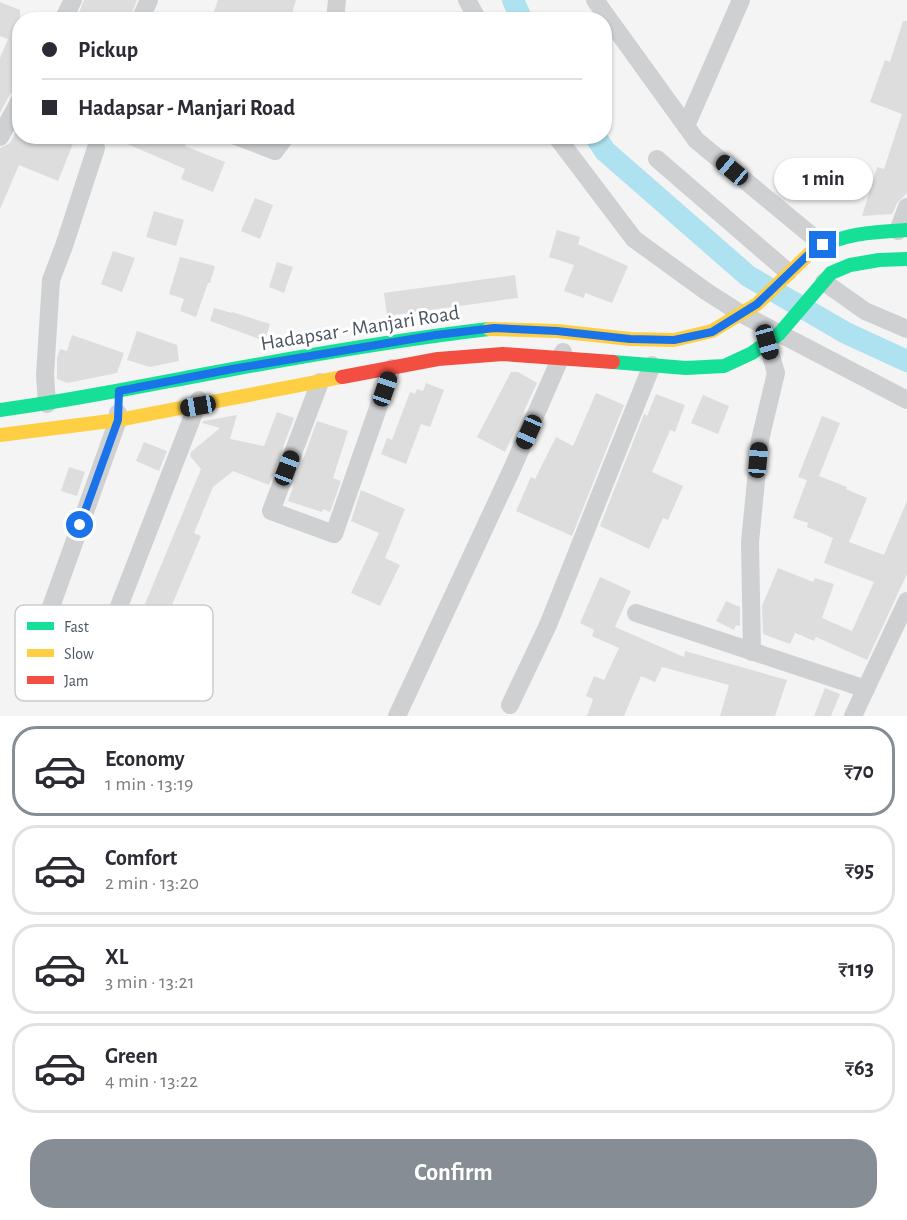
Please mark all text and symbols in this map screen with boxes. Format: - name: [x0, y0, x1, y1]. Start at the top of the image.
- text: Pickup: [78, 39, 138, 61]
- text: Hadapsar - Manjari Road: [78, 97, 295, 119]
- car: [712, 152, 752, 188]
- callout: 1 min: [774, 158, 872, 200]
- text: 1 min: [802, 169, 845, 189]
- route end: [809, 231, 836, 258]
- street label: Hadapsar - Manjari Road: [259, 302, 461, 354]
- car: [753, 322, 781, 362]
- car: [371, 369, 399, 409]
- car: [179, 394, 217, 418]
- car: [513, 412, 545, 452]
- car: [747, 441, 769, 479]
- car: [272, 448, 302, 488]
- route start: [66, 511, 93, 538]
- legend: [15, 605, 213, 701]
- text: Fast: [64, 619, 89, 635]
- text: Slow: [64, 646, 94, 662]
- text: Jam: [64, 673, 89, 689]
- icon: car: [33, 744, 87, 798]
- text: Economy: [105, 748, 185, 770]
- text: ₹70: [844, 760, 874, 782]
- text: 1 min · 13:19: [105, 774, 194, 794]
- icon: car: [33, 843, 87, 897]
- text: Comfort: [105, 847, 177, 869]
- text: ₹95: [845, 859, 874, 881]
- text: 2 min · 13:20: [105, 873, 199, 893]
- icon: car: [33, 942, 87, 996]
- text: XL: [105, 946, 128, 968]
- text: ₹119: [838, 958, 874, 980]
- text: 3 min · 13:21: [105, 972, 195, 992]
- icon: car: [33, 1041, 87, 1095]
- text: Green: [105, 1045, 158, 1067]
- text: ₹63: [845, 1057, 874, 1079]
- text: 4 min · 13:22: [105, 1071, 198, 1091]
- button: Confirm: [30, 1139, 877, 1208]

